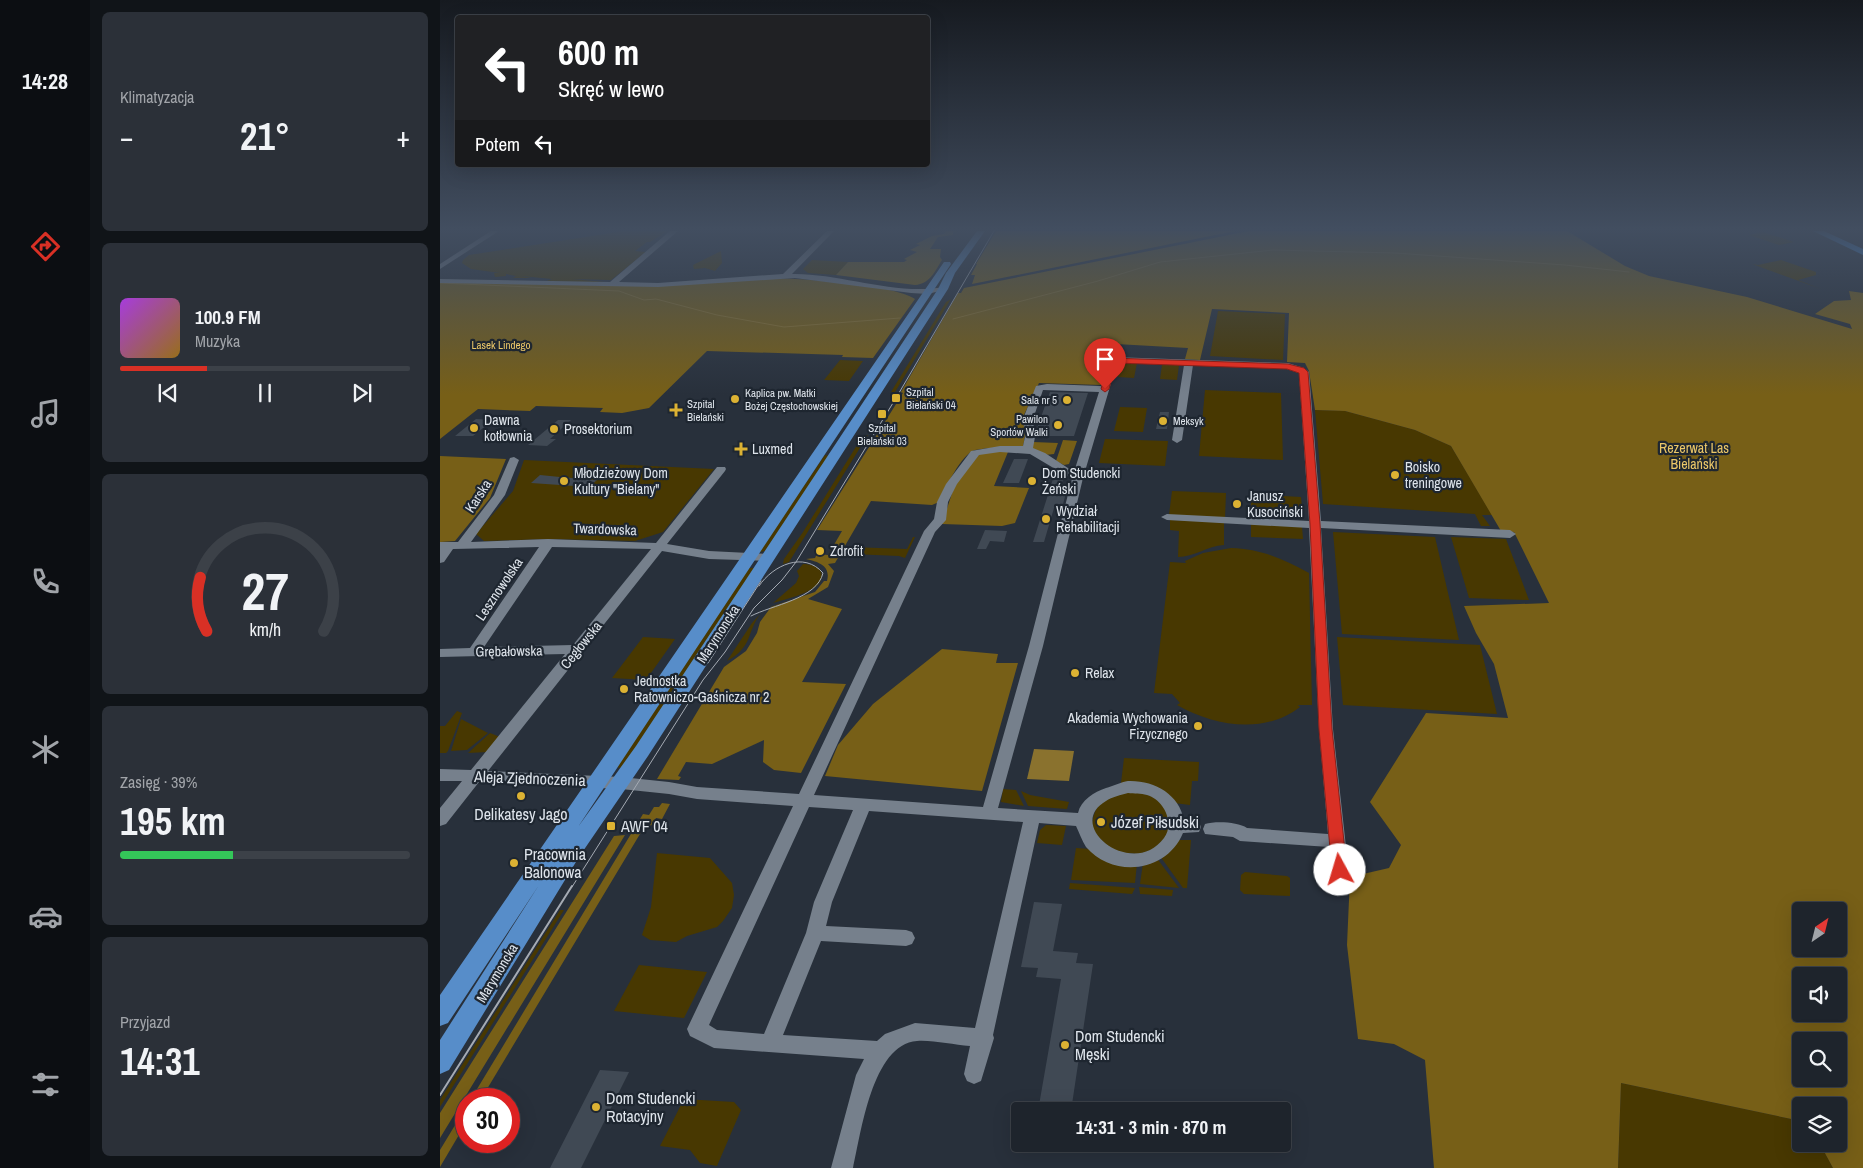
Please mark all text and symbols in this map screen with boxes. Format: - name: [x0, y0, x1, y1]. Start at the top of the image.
- text: 600 m: [558, 29, 639, 76]
- icon: left: [475, 35, 540, 100]
- text: 14:28: [22, 66, 68, 96]
- text: Skręć w lewo: [558, 74, 664, 104]
- text: Klimatyzacja: [120, 86, 194, 108]
- text: 21°: [240, 111, 290, 162]
- text: −: [120, 118, 133, 156]
- text: +: [397, 118, 410, 156]
- icon: left: [530, 130, 558, 158]
- text: Potem: [475, 131, 520, 157]
- icon: directions: [28, 229, 63, 264]
- text: 100.9 FM: [195, 304, 261, 330]
- text: Muzyka: [195, 330, 240, 352]
- park label: Lasek Lindego: [471, 338, 531, 352]
- pin: [1084, 338, 1126, 389]
- icon: arrive: [1091, 345, 1119, 373]
- icon: previous: [154, 379, 182, 407]
- icon: pause: [251, 379, 279, 407]
- icon: next: [348, 379, 376, 407]
- place label: Szpital Bielański 04: [906, 385, 956, 412]
- place label: Kaplica pw. Matki Bożej Częstochowskiej: [745, 386, 838, 413]
- marker: Szpital Bielański 04: [890, 392, 902, 404]
- marker: Kaplica pw. Matki Bożej Częstochowskiej: [729, 393, 741, 405]
- place label: Sala nr 5: [1021, 393, 1057, 407]
- marker: Sala nr 5: [1061, 394, 1073, 406]
- icon: music: [28, 396, 63, 431]
- place label: Szpital Bielański: [687, 397, 724, 424]
- marker: Szpital Bielański: [669, 403, 683, 417]
- marker: Szpital Bielański 03: [876, 408, 888, 420]
- place label: Dawna kotłownia: [484, 411, 533, 445]
- place label: Pawilon Sportów Walki: [990, 412, 1048, 439]
- place label: Meksyk: [1173, 414, 1204, 428]
- marker: Meksyk: [1157, 415, 1169, 427]
- marker: Pawilon Sportów Walki: [1052, 419, 1064, 431]
- place label: Prosektorium: [564, 420, 632, 438]
- place label: Szpital Bielański 03: [857, 421, 907, 448]
- marker: Dawna kotłownia: [468, 422, 480, 434]
- marker: Prosektorium: [548, 423, 560, 435]
- park label: Rezerwat Las Bielański: [1659, 439, 1729, 473]
- place label: Luxmed: [752, 440, 793, 458]
- marker: Luxmed: [734, 442, 748, 456]
- place label: Boisko treningowe: [1405, 458, 1462, 492]
- place label: Młodzieżowy Dom Kultury "Bielany": [574, 464, 668, 498]
- place label: Dom Studencki Żeński: [1042, 464, 1120, 498]
- marker: Boisko treningowe: [1389, 469, 1401, 481]
- marker: Młodzieżowy Dom Kultury "Bielany": [558, 475, 570, 487]
- marker: Dom Studencki Żeński: [1026, 475, 1038, 487]
- street label: Karska: [461, 476, 496, 516]
- place label: Janusz Kusociński: [1247, 487, 1303, 521]
- marker: Janusz Kusociński: [1231, 498, 1243, 510]
- place label: Wydział Rehabilitacji: [1056, 502, 1120, 536]
- marker: Wydział Rehabilitacji: [1040, 513, 1052, 525]
- street label: Twardowska: [573, 519, 638, 539]
- place label: Zdrofit: [830, 542, 863, 560]
- marker: Zdrofit: [814, 545, 826, 557]
- street label: Lesznowolska: [471, 554, 527, 624]
- text: 27: [241, 556, 289, 626]
- icon: phone: [28, 564, 63, 599]
- street label: Marymoncka: [693, 601, 744, 666]
- street label: Cegłowska: [556, 617, 606, 672]
- text: km/h: [249, 618, 281, 642]
- street label: Grębałowska: [475, 641, 543, 661]
- place label: Relax: [1085, 664, 1115, 682]
- marker: Relax: [1069, 667, 1081, 679]
- place label: Jednostka Ratowniczo-Gaśnicza nr 2: [634, 672, 769, 706]
- marker: Jednostka Ratowniczo-Gaśnicza nr 2: [618, 683, 630, 695]
- place label: Akademia Wychowania Fizycznego: [1067, 709, 1189, 743]
- marker: Akademia Wychowania Fizycznego: [1192, 720, 1204, 732]
- icon: climate: [28, 732, 63, 767]
- street label: Aleja Zjednoczenia: [473, 765, 587, 791]
- text: Zasięg · 39%: [120, 771, 197, 793]
- marker: Delikatesy Jago: [515, 790, 527, 802]
- text: 195 km: [120, 796, 226, 847]
- place label: Delikatesy Jago: [474, 803, 568, 825]
- place label: Józef Piłsudski: [1111, 811, 1199, 833]
- place label: AWF 04: [620, 815, 668, 837]
- marker: Józef Piłsudski: [1095, 816, 1107, 828]
- marker: AWF 04: [605, 820, 617, 832]
- place label: Pracownia Balonowa: [524, 843, 587, 883]
- position arrow: [1313, 843, 1365, 895]
- marker: Pracownia Balonowa: [508, 857, 520, 869]
- icon: car: [28, 899, 63, 934]
- north arrow: [1792, 902, 1848, 958]
- map controls: [1792, 902, 1847, 1152]
- street label: Marymoncka: [472, 940, 522, 1006]
- button: sound: [1792, 967, 1847, 1022]
- text: Przyjazd: [120, 1011, 170, 1033]
- place label: Dom Studencki Męski: [1075, 1025, 1165, 1065]
- button: search: [1792, 1032, 1847, 1087]
- text: 14:31: [120, 1036, 200, 1087]
- marker: Dom Studencki Męski: [1059, 1039, 1071, 1051]
- icon: filters: [28, 1067, 63, 1102]
- place label: Dom Studencki Rotacyjny: [606, 1087, 696, 1127]
- speed limit sign: 30: [455, 1088, 520, 1153]
- button: layers: [1792, 1097, 1847, 1152]
- marker: Dom Studencki Rotacyjny: [590, 1101, 602, 1113]
- text: 14:31 · 3 min · 870 m: [1076, 1114, 1226, 1140]

